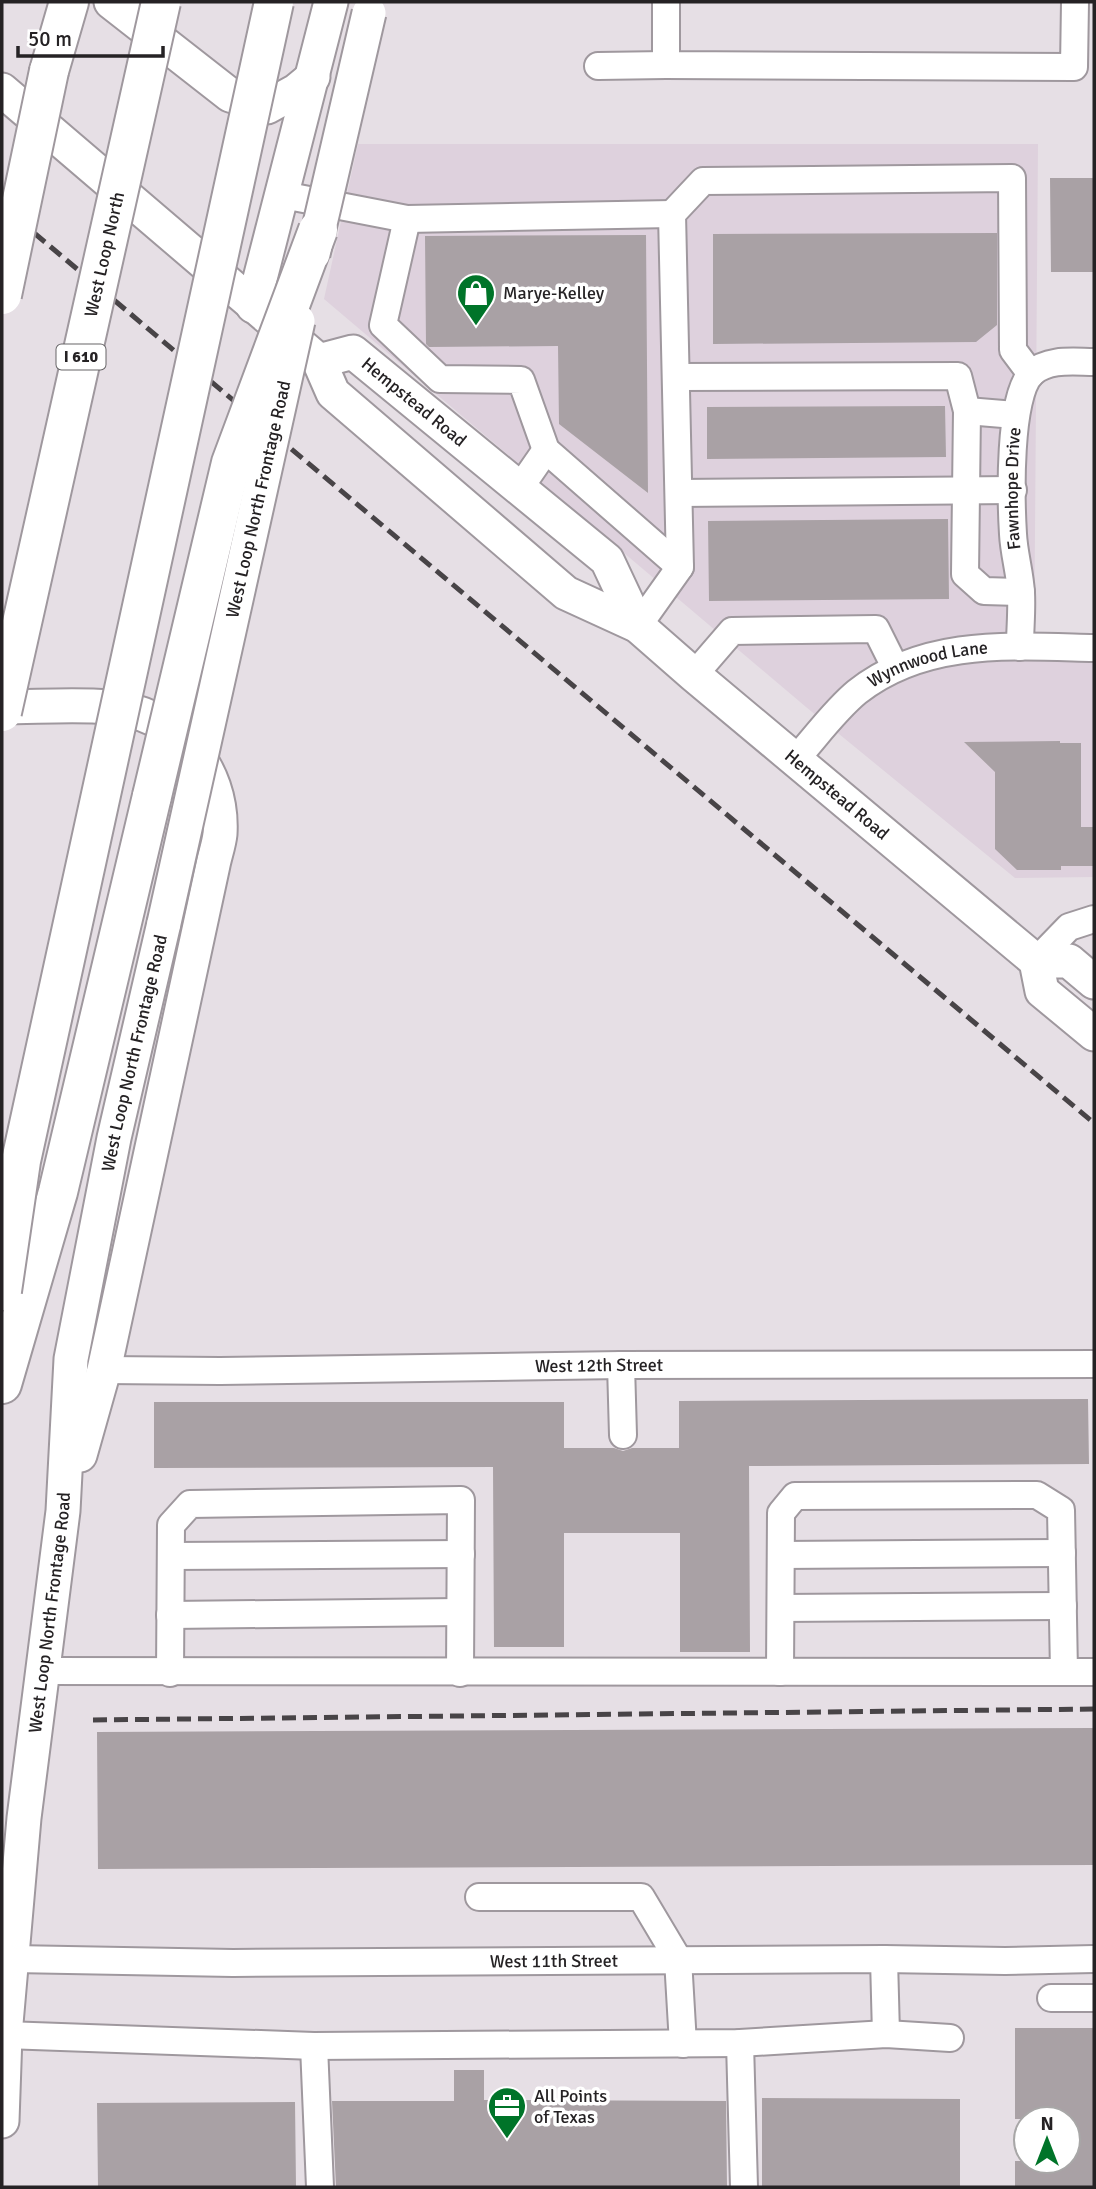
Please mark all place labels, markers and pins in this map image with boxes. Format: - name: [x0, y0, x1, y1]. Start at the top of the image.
- shop icon: Marye-Kelley: [455, 272, 497, 327]
- place label: Marye-Kelley: [503, 282, 605, 304]
- office icon: All Points of Texas: [486, 2085, 528, 2140]
- place label: All Points of Texas: [534, 2085, 607, 2128]

